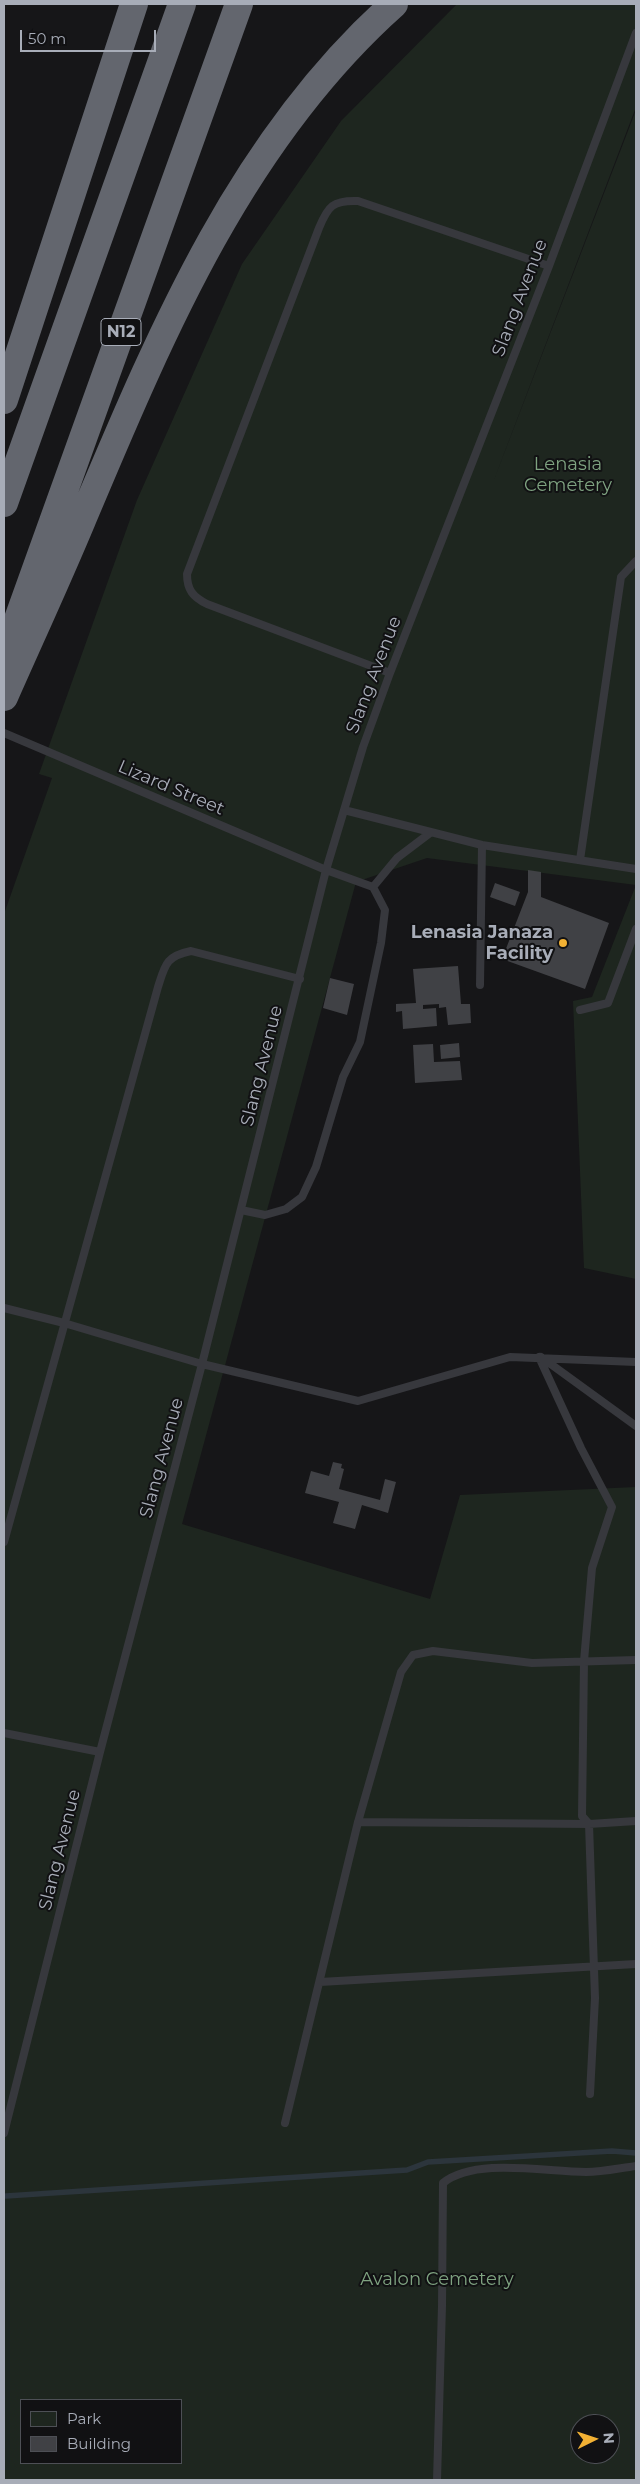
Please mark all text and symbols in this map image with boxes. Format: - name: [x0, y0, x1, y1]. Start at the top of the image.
- scale bar: [22, 20, 159, 52]
- text: 50 m: [28, 29, 66, 48]
- street label: Slang Avenue: [488, 236, 552, 360]
- road number: N12: [101, 318, 141, 346]
- park label: Lenasia Cemetery: [524, 454, 612, 496]
- street label: Slang Avenue: [342, 613, 406, 737]
- street label: Lizard Street: [115, 756, 227, 820]
- place label: Lenasia Janaza Facility: [411, 922, 553, 964]
- marker: Lenasia Janaza Facility: [557, 937, 569, 949]
- street label: Slang Avenue: [237, 1003, 287, 1129]
- street label: Slang Avenue: [136, 1395, 188, 1521]
- street label: Slang Avenue: [35, 1787, 85, 1913]
- park label: Avalon Cemetery: [360, 2269, 514, 2291]
- legend: [20, 2399, 182, 2464]
- text: Park: [67, 2409, 101, 2428]
- north arrow: [570, 2414, 620, 2464]
- text: N: [600, 2432, 618, 2444]
- text: Building: [67, 2434, 131, 2453]

